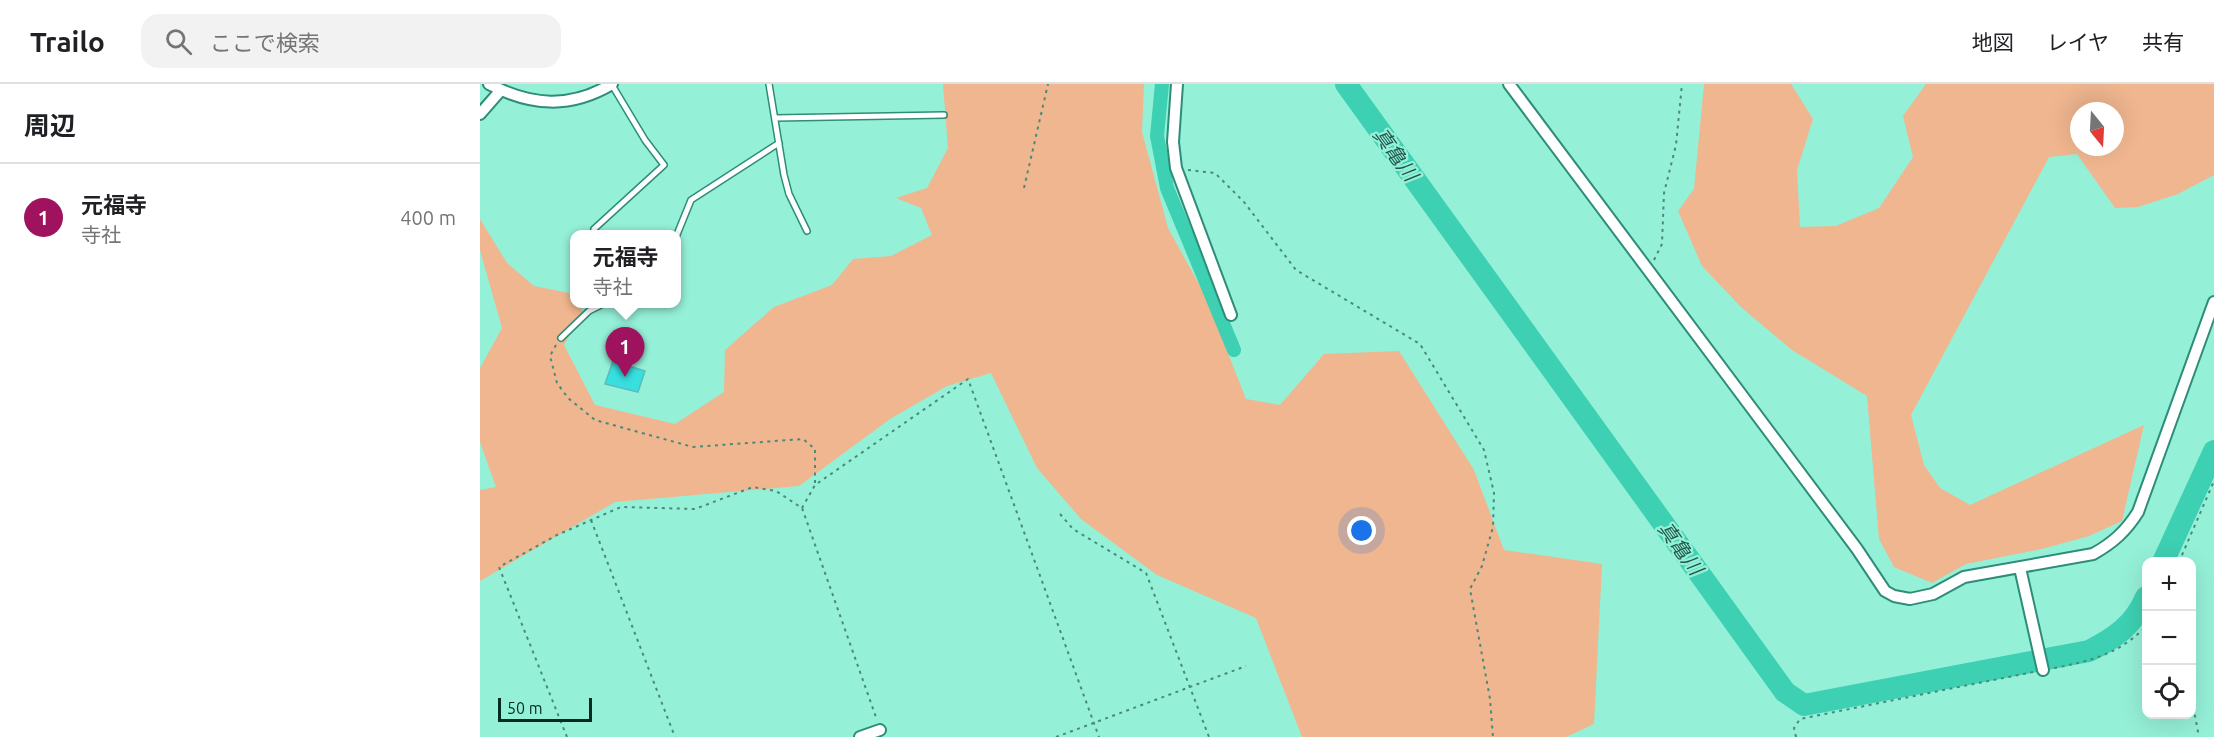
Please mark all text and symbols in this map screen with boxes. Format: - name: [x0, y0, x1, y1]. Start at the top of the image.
- search box: [141, 14, 561, 68]
- icon: search: [162, 25, 195, 58]
- text: Trailo: [30, 26, 105, 57]
- text: ここで検索: [210, 30, 320, 55]
- text: 地図: [1972, 30, 2014, 54]
- text: レイヤ: [2047, 30, 2109, 54]
- text: 共有: [2142, 30, 2184, 54]
- north arrow: [2070, 102, 2124, 156]
- text: 周辺: [24, 111, 76, 140]
- water label: 真亀川: [1369, 123, 1424, 187]
- text: 元福寺: [81, 192, 147, 217]
- text: 1: [38, 206, 49, 229]
- text: 400 m: [400, 206, 456, 229]
- text: 寺社: [81, 223, 121, 246]
- popup: [570, 230, 681, 308]
- text: 元福寺: [592, 244, 659, 269]
- text: 寺社: [592, 275, 632, 298]
- pin: 1: [606, 328, 644, 377]
- your location: [1347, 516, 1376, 545]
- water label: 真亀川: [1654, 517, 1709, 581]
- map controls: [2142, 557, 2196, 719]
- button: +: [2142, 557, 2196, 611]
- button: −: [2142, 611, 2196, 665]
- button: locate: [2142, 665, 2196, 719]
- scale bar: [498, 695, 592, 722]
- text: 50 m: [507, 699, 543, 717]

